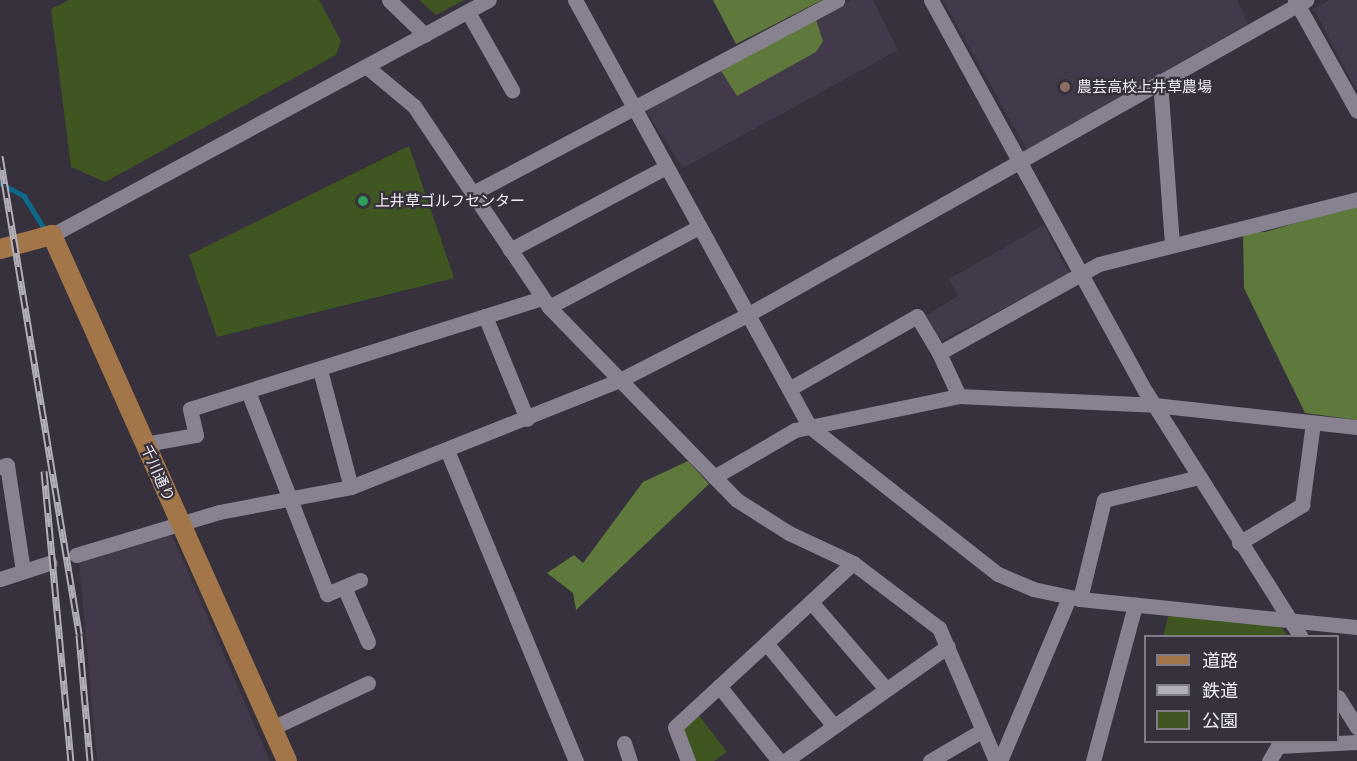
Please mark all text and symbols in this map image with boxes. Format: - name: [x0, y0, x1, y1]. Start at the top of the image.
- place label: 農芸高校上井草農場: [1077, 78, 1212, 96]
- marker: 農芸高校上井草農場: [1058, 80, 1072, 94]
- place label: 上井草ゴルフセンター: [375, 192, 525, 210]
- marker: 上井草ゴルフセンター: [356, 194, 370, 208]
- street label: 千川通り: [138, 442, 178, 504]
- legend: [1144, 635, 1339, 743]
- text: 道路: [1202, 647, 1238, 674]
- text: 鉄道: [1202, 677, 1238, 704]
- text: 公園: [1202, 707, 1238, 734]

